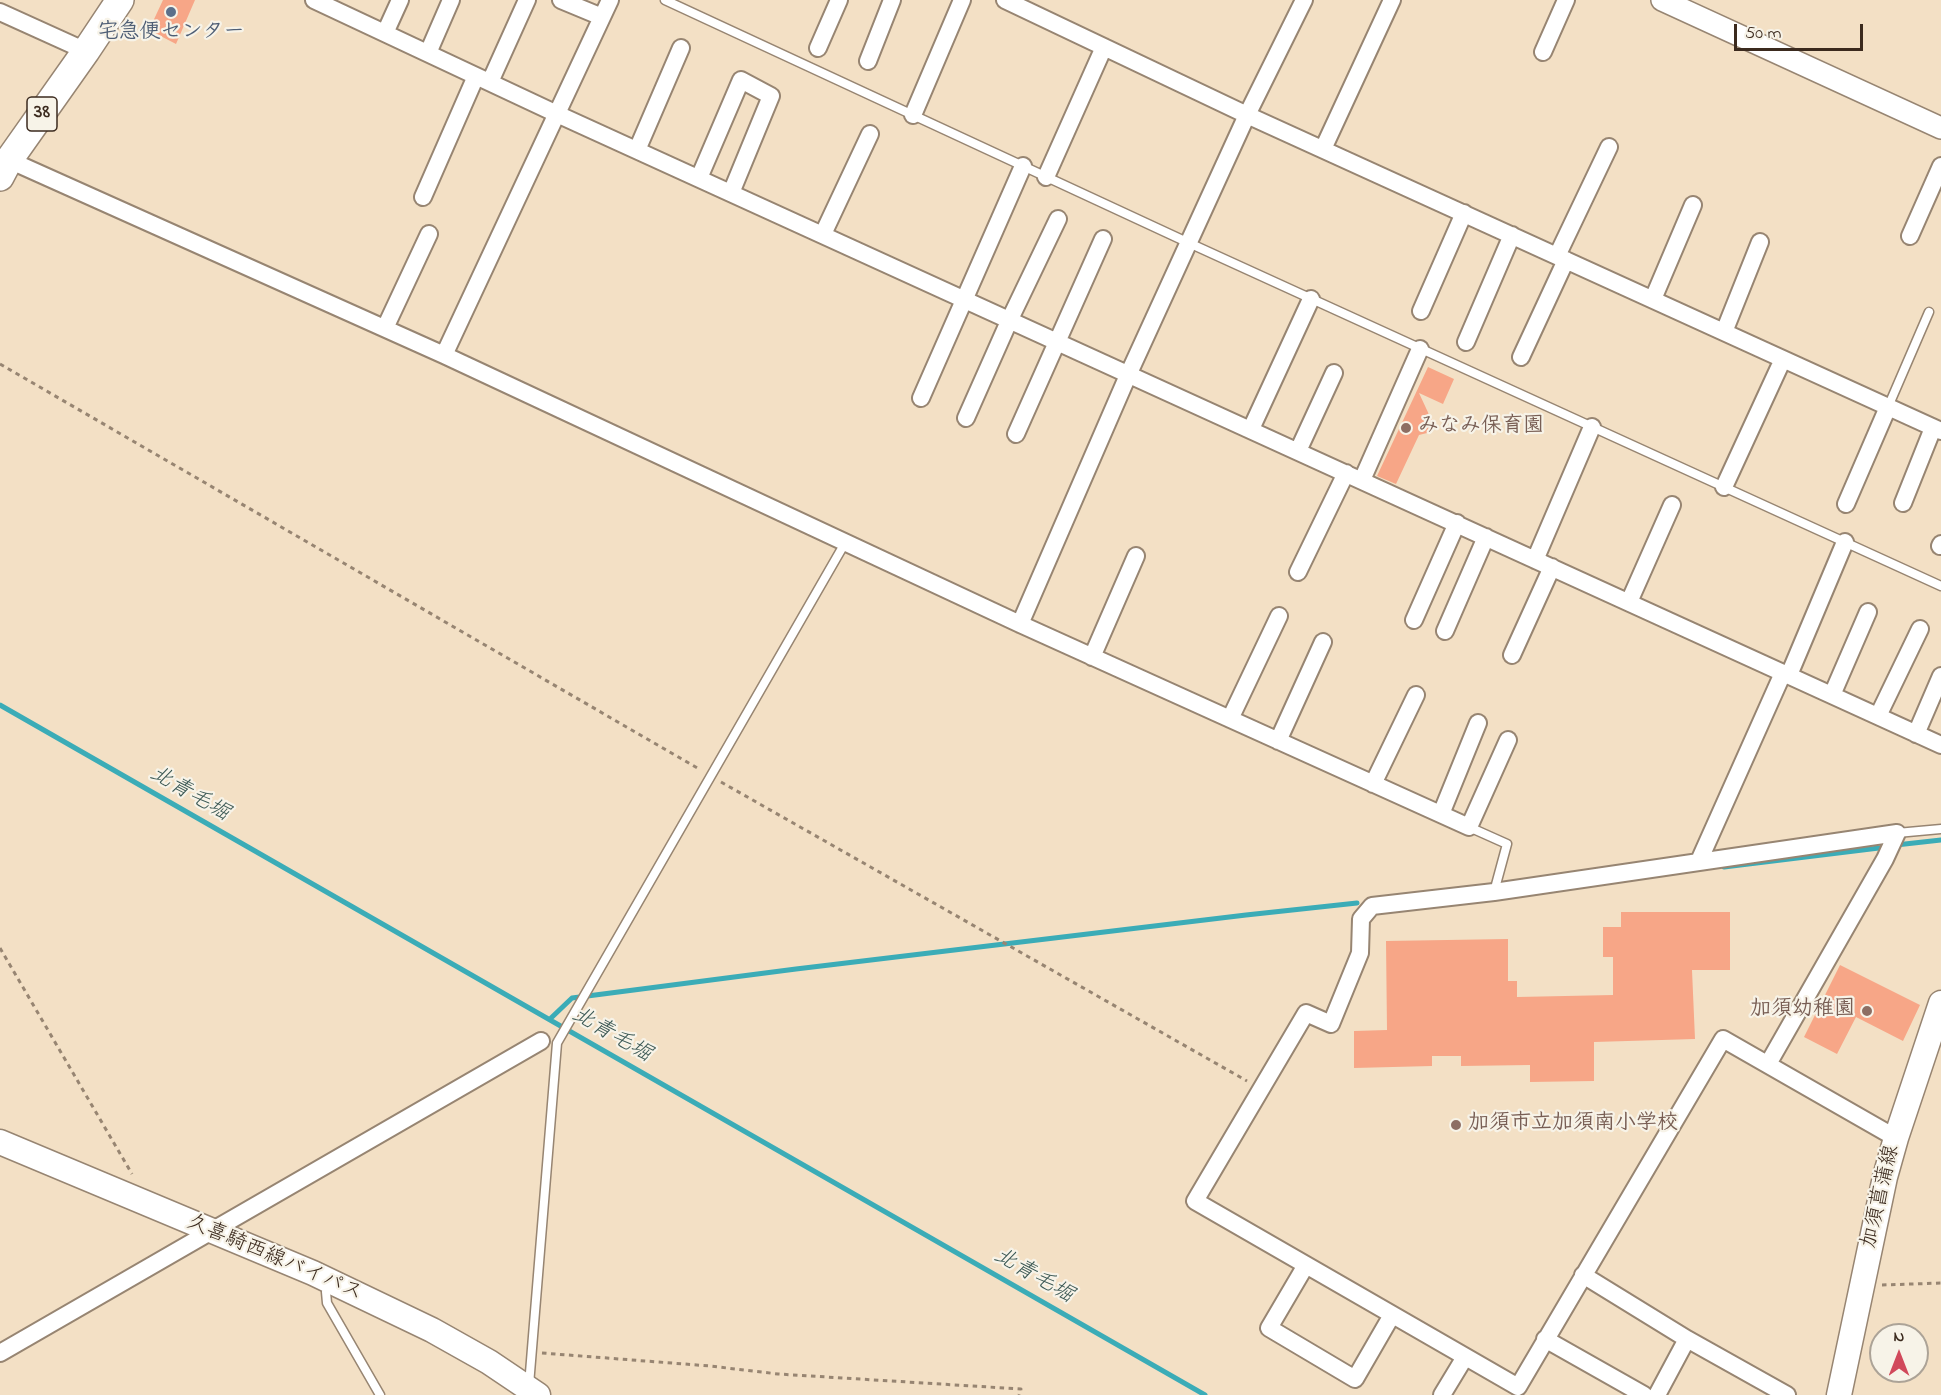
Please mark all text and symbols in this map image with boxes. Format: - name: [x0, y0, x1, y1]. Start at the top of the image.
- marker: 宅急便センター: [164, 5, 178, 19]
- scale bar: [1737, 12, 1866, 50]
- place label: 宅急便センター: [98, 21, 244, 47]
- text: 50 m: [1745, 21, 1782, 47]
- road number: 38: [27, 97, 57, 131]
- place label: みなみ保育園: [1418, 415, 1544, 441]
- marker: みなみ保育園: [1399, 421, 1413, 435]
- water label: 北青毛堀: [144, 762, 234, 828]
- place label: 加須幼稚園: [1750, 998, 1855, 1024]
- water label: 北青毛堀: [566, 1003, 656, 1069]
- marker: 加須幼稚園: [1860, 1004, 1874, 1018]
- place label: 加須市立加須南小学校: [1468, 1112, 1678, 1138]
- marker: 加須市立加須南小学校: [1449, 1118, 1463, 1132]
- street label: 加須菖蒲線: [1858, 1143, 1906, 1251]
- street label: 久喜騎西線バイパス: [182, 1210, 366, 1308]
- water label: 北青毛堀: [988, 1244, 1078, 1310]
- north arrow: [1869, 1323, 1929, 1383]
- text: N: [1894, 1325, 1904, 1349]

